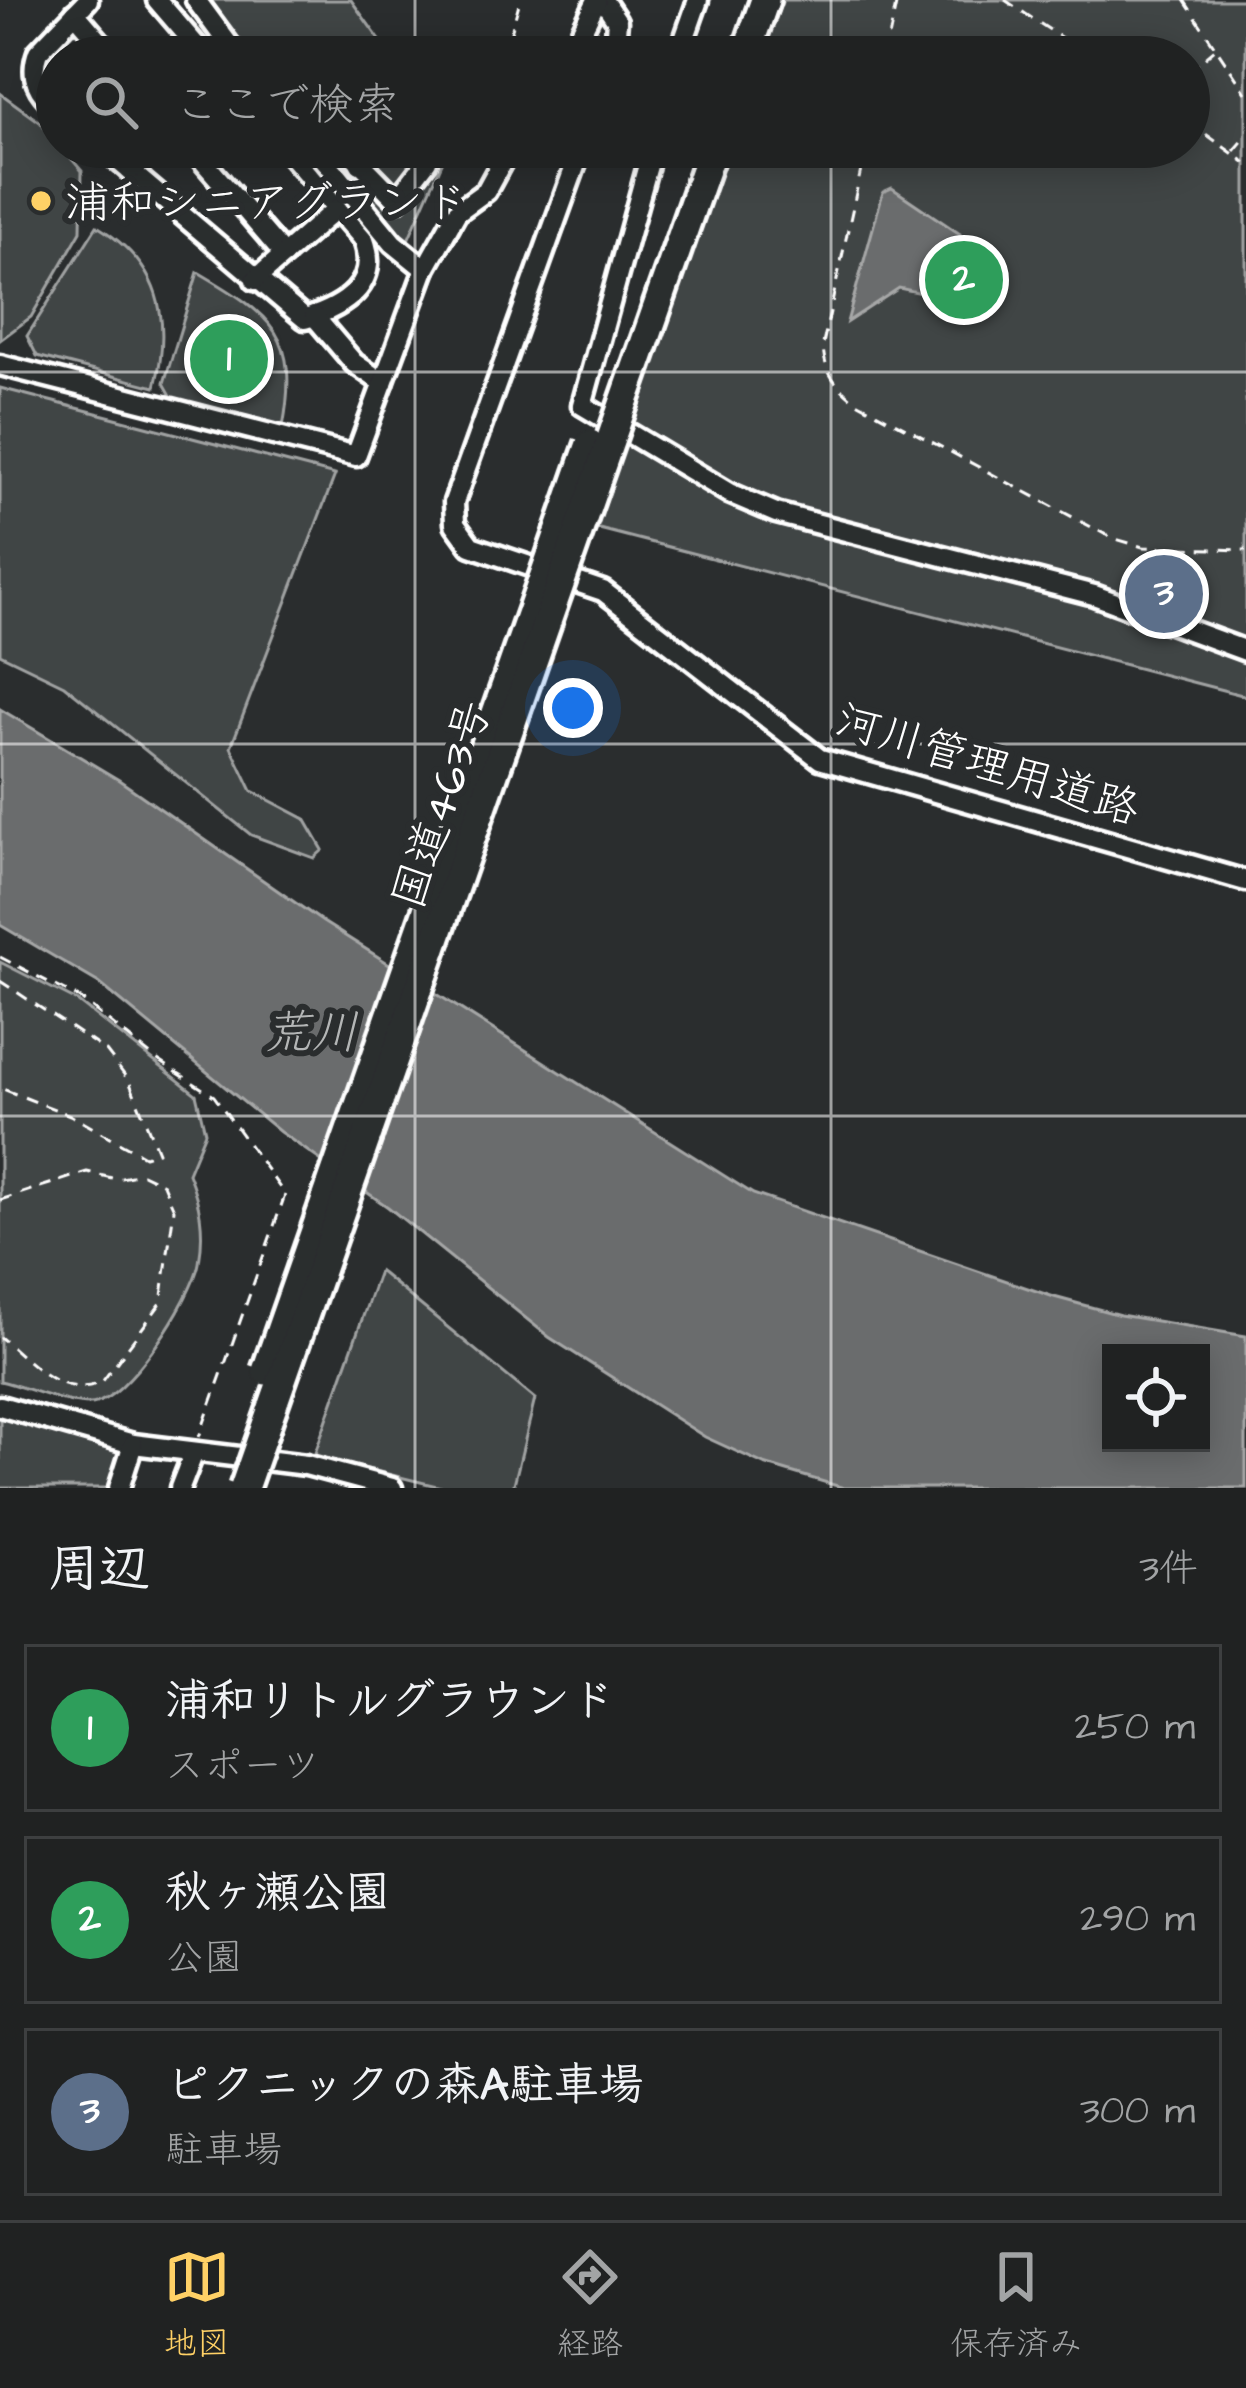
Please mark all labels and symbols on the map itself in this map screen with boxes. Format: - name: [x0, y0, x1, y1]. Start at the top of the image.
- place label: 浦和シニアグランド: [65, 173, 468, 235]
- marker: 浦和シニアグランド: [28, 188, 54, 214]
- pin: 2: [925, 235, 1003, 325]
- pin: 1: [190, 314, 268, 404]
- pin: 3: [1125, 549, 1203, 639]
- your location: [543, 678, 603, 738]
- street label: 河川管理用道路: [827, 690, 1147, 842]
- street label: 国道463号: [378, 692, 507, 918]
- water label: 荒川: [263, 1001, 359, 1067]

